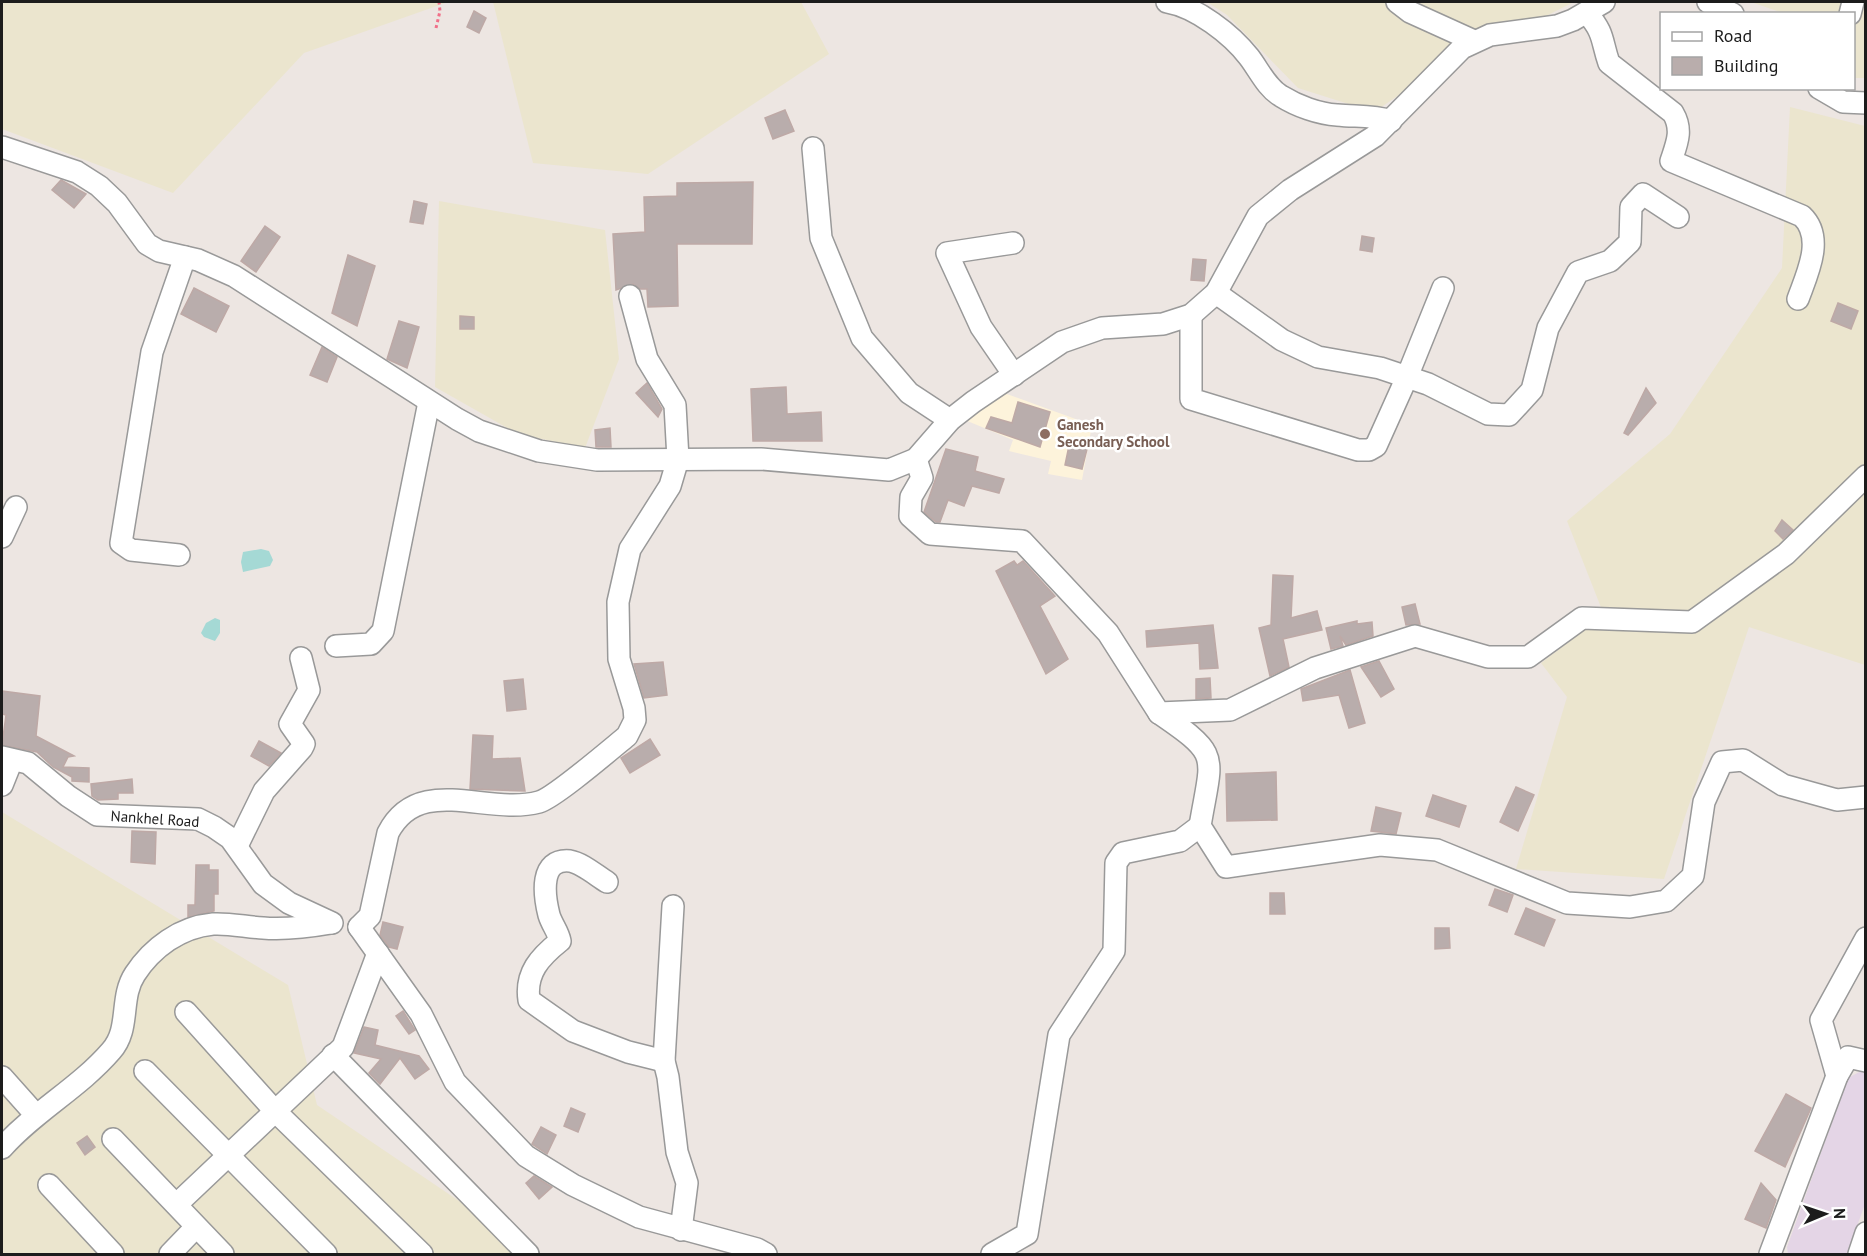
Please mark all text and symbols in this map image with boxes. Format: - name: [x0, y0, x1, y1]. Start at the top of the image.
- legend: [1660, 12, 1855, 90]
- text: Road: [1714, 24, 1752, 47]
- text: Building: [1714, 54, 1778, 77]
- place label: Ganesh Secondary School: [1057, 415, 1170, 451]
- marker: Ganesh Secondary School: [1038, 427, 1052, 441]
- street label: Nankhel Road: [110, 806, 200, 831]
- north arrow: [1795, 1184, 1855, 1244]
- text: N: [1830, 1208, 1850, 1219]

